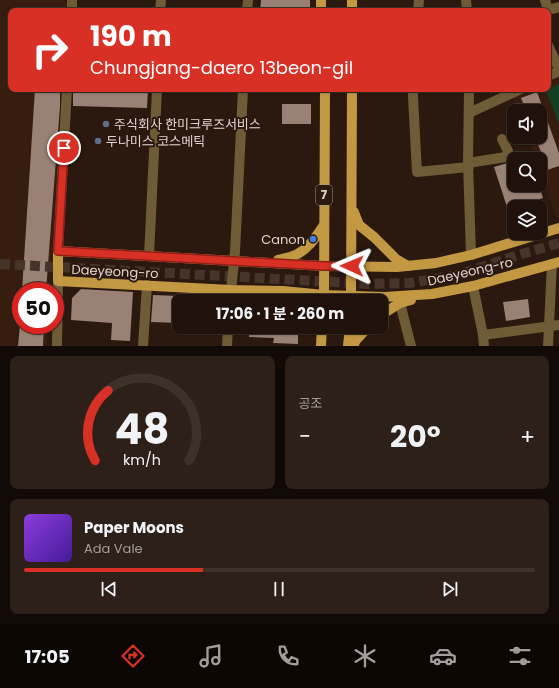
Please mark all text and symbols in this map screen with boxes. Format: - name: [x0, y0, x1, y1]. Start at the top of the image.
- text: 190 m: [90, 17, 172, 56]
- icon: right: [24, 24, 76, 76]
- text: Chungjang-daero 13beon-gil: [90, 55, 353, 80]
- map controls: [507, 104, 547, 240]
- button: sound: [507, 104, 547, 144]
- place label: 주식회사 한미크루즈서비스: [114, 115, 261, 134]
- marker: 주식회사 한미크루즈서비스: [101, 119, 111, 129]
- pin: [47, 131, 81, 165]
- place label: 두나미스 코스메틱: [106, 132, 205, 151]
- marker: 두나미스 코스메틱: [93, 136, 103, 146]
- icon: arrive: [53, 137, 75, 159]
- button: search: [507, 152, 547, 192]
- road number: 7: [316, 185, 332, 205]
- button: layers: [507, 200, 547, 240]
- place label: Canon: [261, 230, 305, 249]
- marker: Canon: [308, 234, 318, 244]
- position arrow: [331, 245, 373, 287]
- street label: Daeyeong-ro: [425, 252, 515, 291]
- street label: Daeyeong-ro: [71, 260, 159, 283]
- speed limit sign: 50: [12, 282, 64, 334]
- text: 17:06 · 1 분 · 260 m: [216, 303, 344, 324]
- text: 공조: [299, 394, 322, 413]
- text: 48: [115, 399, 170, 458]
- text: 20°: [390, 415, 441, 458]
- text: −: [299, 421, 311, 452]
- text: +: [520, 421, 535, 452]
- text: km/h: [123, 449, 161, 469]
- text: Paper Moons: [84, 517, 184, 538]
- text: Ada Vale: [84, 539, 143, 558]
- icon: previous: [98, 578, 120, 600]
- icon: pause: [268, 578, 290, 600]
- icon: next: [439, 578, 461, 600]
- icon: directions: [119, 642, 147, 670]
- icon: music: [197, 642, 225, 670]
- icon: phone: [274, 642, 302, 670]
- icon: climate: [351, 642, 379, 670]
- icon: car: [429, 642, 457, 670]
- icon: filters: [506, 642, 534, 670]
- text: 17:05: [25, 644, 70, 669]

